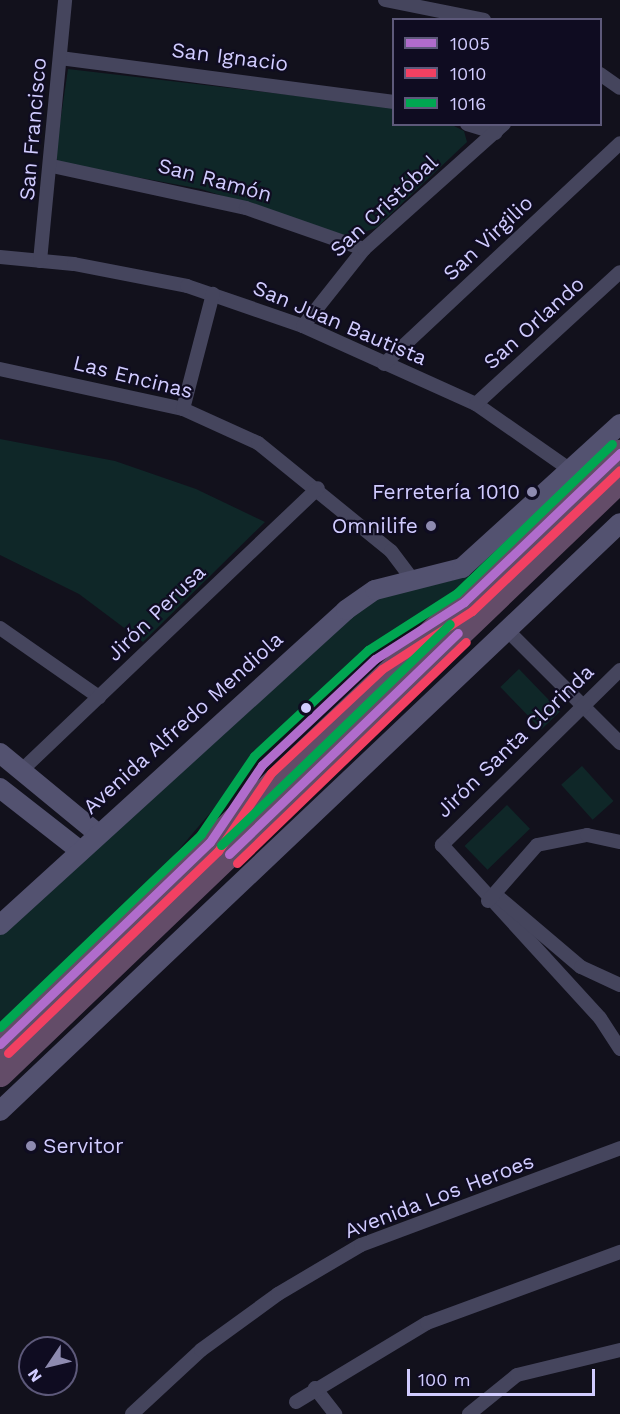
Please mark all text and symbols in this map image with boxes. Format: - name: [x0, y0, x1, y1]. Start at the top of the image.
- legend: [392, 18, 602, 126]
- text: 1005: [450, 33, 490, 54]
- street label: San Ignacio: [170, 37, 290, 77]
- street label: San Francisco: [14, 57, 52, 201]
- text: 1010: [450, 63, 486, 84]
- text: 1016: [450, 93, 486, 114]
- street label: San Cristóbal: [325, 150, 443, 262]
- street label: San Ramón: [155, 153, 275, 207]
- street label: San Virgilio: [438, 190, 538, 286]
- street label: San Orlando: [479, 271, 589, 375]
- street label: San Juan Bautista: [249, 275, 431, 371]
- street label: Las Encinas: [71, 350, 195, 404]
- place label: Ferretería 1010: [371, 479, 520, 505]
- marker: Ferretería 1010: [525, 485, 539, 499]
- place label: Omnilife: [332, 513, 418, 539]
- marker: Omnilife: [422, 517, 440, 535]
- street label: Jirón Perusa: [101, 560, 211, 666]
- street label: Avenida Alfredo Mendiola: [77, 626, 289, 820]
- street label: Jirón Santa Clorinda: [431, 659, 599, 823]
- unlabelled marker: [300, 702, 312, 714]
- place label: Servitor: [43, 1133, 124, 1159]
- marker: Servitor: [24, 1139, 38, 1153]
- street label: Avenida Los Heroes: [340, 1148, 538, 1244]
- north arrow: [18, 1336, 78, 1396]
- scale bar: [410, 1357, 598, 1395]
- text: N: [23, 1365, 46, 1386]
- text: 100 m: [418, 1369, 471, 1390]

